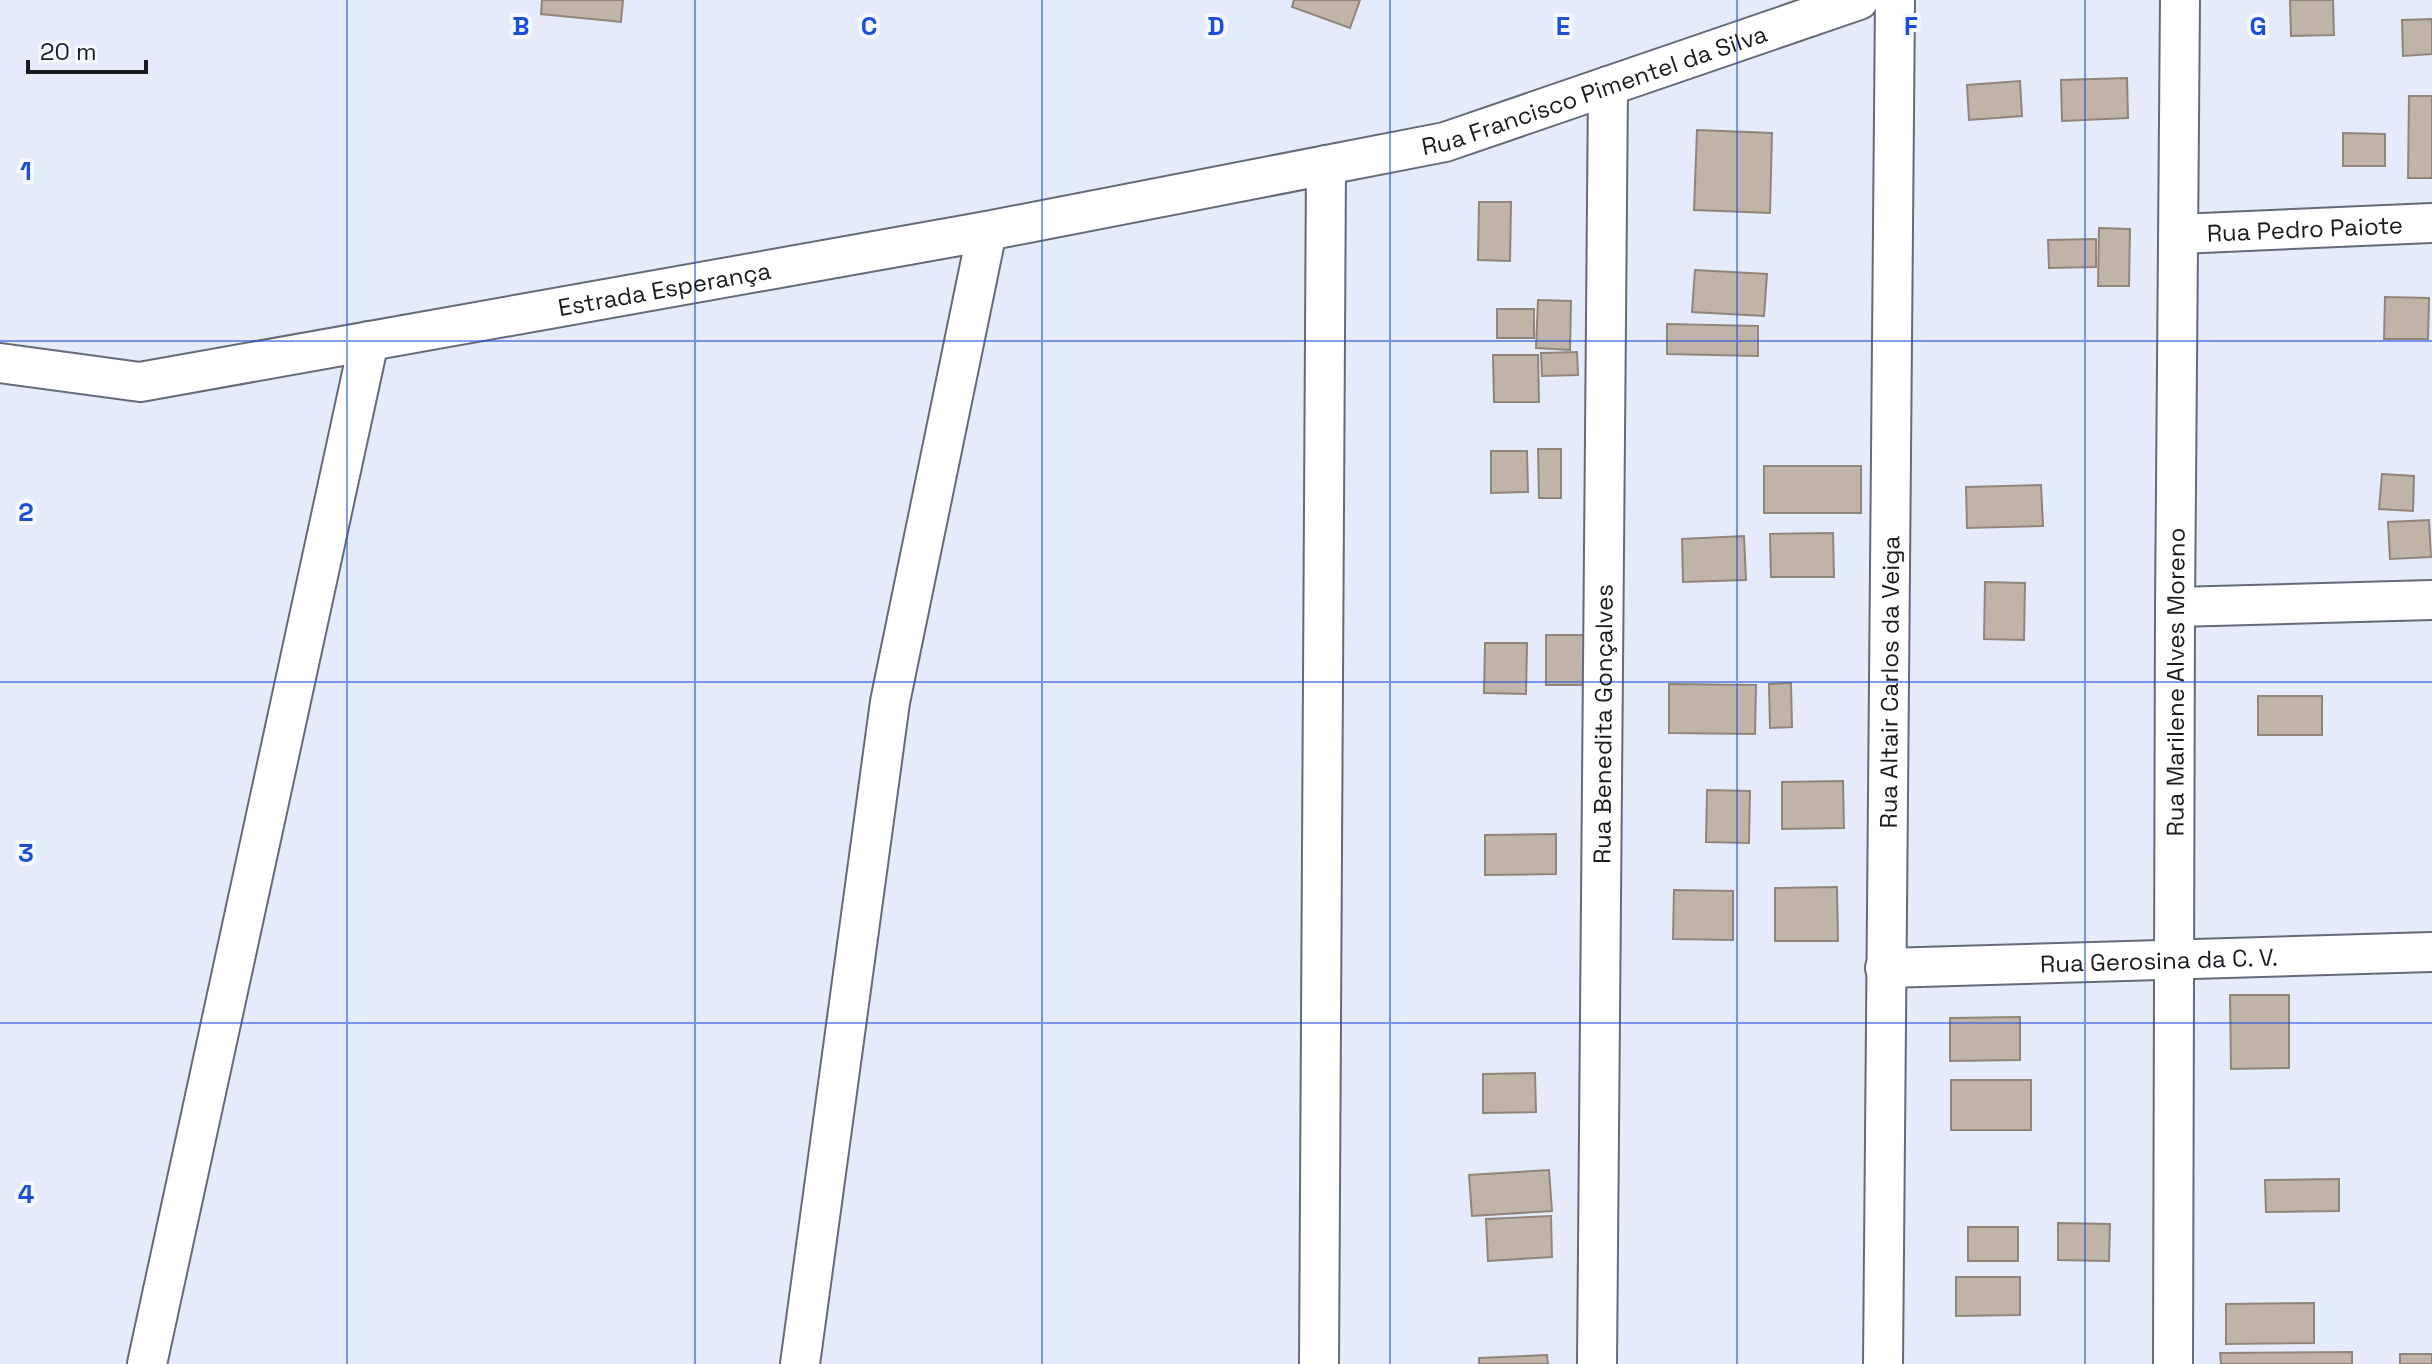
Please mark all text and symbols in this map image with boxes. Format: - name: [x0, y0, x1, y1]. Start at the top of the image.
- text: B: [512, 9, 530, 43]
- text: C: [861, 9, 877, 43]
- text: D: [1207, 9, 1225, 43]
- text: E: [1556, 9, 1570, 43]
- text: F: [1904, 9, 1918, 43]
- text: G: [2249, 9, 2267, 43]
- street label: Rua Francisco Pimentel da Silva: [1419, 17, 1771, 162]
- scale bar: [28, 24, 146, 74]
- text: 20 m: [40, 36, 97, 67]
- text: 1: [20, 154, 32, 188]
- street label: Rua Pedro Paiote: [2206, 209, 2404, 248]
- street label: Estrada Esperança: [556, 254, 774, 323]
- text: 2: [18, 495, 34, 529]
- street label: Rua Marilene Alves Moreno: [2159, 527, 2191, 836]
- street label: Rua Altair Carlos da Veiga: [1872, 535, 1906, 829]
- street label: Rua Benedita Gonçalves: [1586, 584, 1619, 864]
- text: 3: [18, 836, 34, 870]
- street label: Rua Gerosina da C. V.: [2040, 941, 2278, 979]
- text: 4: [18, 1177, 34, 1211]

